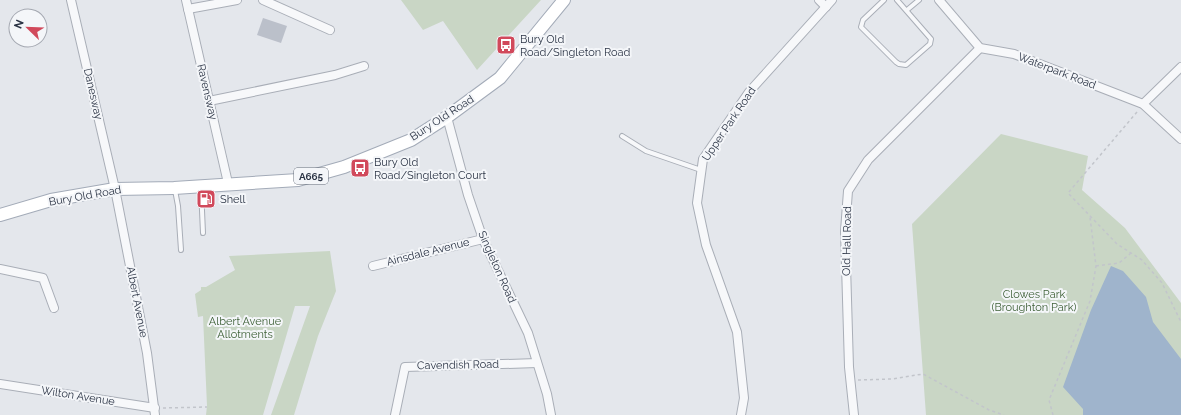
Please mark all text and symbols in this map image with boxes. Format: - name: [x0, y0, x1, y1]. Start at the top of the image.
- north arrow: [8, 8, 48, 48]
- text: N: [12, 18, 27, 31]
- place label: Bury Old Road/Singleton Road: [520, 33, 631, 59]
- bus stop icon: Bury Old Road/Singleton Road: [495, 34, 517, 56]
- street label: Waterpark Road: [1016, 50, 1098, 92]
- street label: Ravensway: [194, 63, 220, 121]
- street label: Danesway: [81, 67, 105, 121]
- street label: Upper Park Road: [699, 84, 759, 163]
- street label: Bury Old Road: [408, 92, 476, 143]
- place label: Bury Old Road/Singleton Court: [374, 156, 487, 182]
- bus stop icon: Bury Old Road/Singleton Court: [349, 157, 371, 179]
- road number: A665: [294, 168, 328, 184]
- street label: Bury Old Road: [48, 183, 122, 209]
- fuel station icon: Shell: [195, 188, 217, 210]
- place label: Shell: [220, 193, 246, 206]
- street label: Old Hall Road: [840, 206, 854, 276]
- street label: Singleton Road: [475, 229, 519, 305]
- street label: Ainsdale Avenue: [385, 235, 471, 269]
- street label: Albert Avenue: [124, 265, 150, 339]
- park label: Clowes Park (Broughton Park): [992, 288, 1077, 314]
- park label: Albert Avenue Allotments: [209, 315, 282, 341]
- street label: Cavendish Road: [417, 358, 499, 372]
- street label: Wilton Avenue: [40, 384, 116, 408]

